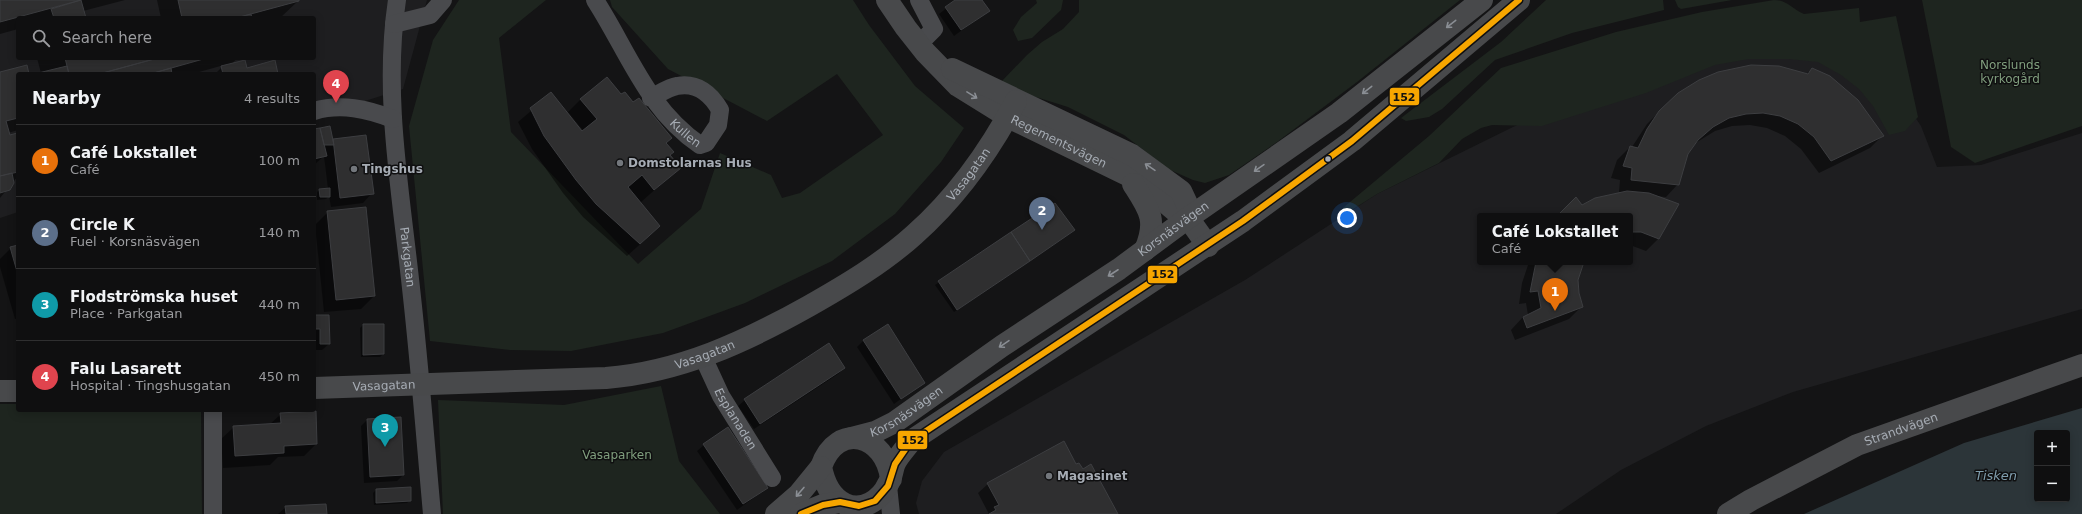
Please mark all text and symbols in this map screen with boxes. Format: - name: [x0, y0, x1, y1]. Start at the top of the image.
- search box: [16, 16, 316, 60]
- one-way arrow: [1445, 20, 1456, 28]
- icon: search: [30, 27, 52, 49]
- text: Search here: [62, 29, 152, 47]
- park label: Norslunds kyrkogård: [1980, 58, 2040, 86]
- pin: 4: [323, 70, 349, 103]
- one-way arrow: [1362, 86, 1373, 95]
- line badge: 152: [1389, 87, 1420, 106]
- text: Nearby: [32, 88, 101, 108]
- text: 4 results: [244, 91, 300, 106]
- one-way arrow: [966, 91, 977, 99]
- text: 152: [1393, 91, 1415, 104]
- street label: Regementsvägen: [1008, 112, 1109, 171]
- street label: Kullen: [667, 116, 704, 150]
- text: Café Lokstallet: [70, 144, 197, 162]
- street label: Vasagatan: [944, 145, 993, 204]
- text: 1: [40, 153, 50, 168]
- text: 100 m: [258, 153, 300, 168]
- unlabelled marker: [1323, 154, 1333, 164]
- place label: Domstolarnas Hus: [628, 156, 752, 170]
- marker: Domstolarnas Hus: [615, 158, 625, 168]
- text: Café: [70, 162, 100, 177]
- place label: Tingshus: [362, 162, 423, 176]
- one-way arrow: [1145, 163, 1156, 171]
- marker: Tingshus: [349, 164, 359, 174]
- one-way arrow: [1253, 164, 1264, 172]
- pin: 2: [1029, 197, 1055, 230]
- street label: Korsnäsvägen: [1135, 199, 1212, 259]
- your location: [1337, 208, 1357, 228]
- popup: [1477, 213, 1633, 265]
- text: Circle K: [70, 216, 135, 234]
- text: Café Lokstallet: [1492, 223, 1618, 241]
- text: 2: [40, 225, 50, 240]
- text: 140 m: [258, 225, 300, 240]
- street label: Parkgatan: [397, 226, 418, 288]
- text: Fuel · Korsnäsvägen: [70, 234, 200, 249]
- text: Café: [1492, 241, 1521, 256]
- line badge: 152: [1147, 265, 1178, 284]
- text: 152: [1152, 268, 1174, 281]
- one-way arrow: [1108, 269, 1119, 277]
- pin: 1: [1542, 278, 1568, 311]
- text: Flodströmska huset: [70, 288, 238, 306]
- text: 3: [40, 297, 50, 312]
- text: 440 m: [258, 297, 300, 312]
- text: Place · Parkgatan: [70, 306, 183, 321]
- street label: Vasagatan: [673, 337, 737, 372]
- one-way arrow: [999, 340, 1010, 348]
- text: Falu Lasarett: [70, 360, 181, 378]
- text: 4: [40, 369, 50, 384]
- text: 450 m: [258, 369, 300, 384]
- text: Hospital · Tingshusgatan: [70, 378, 231, 393]
- street label: Vasagatan: [352, 378, 416, 394]
- street label: Korsnäsvägen: [869, 383, 945, 440]
- street label: Esplanaden: [711, 386, 760, 452]
- street label: Strandvägen: [1862, 410, 1940, 449]
- pin: 3: [372, 414, 398, 447]
- line badge: 152: [897, 430, 928, 450]
- map controls: [2034, 430, 2070, 502]
- button: +: [2034, 430, 2070, 466]
- text: 152: [902, 434, 924, 447]
- park label: Vasaparken: [582, 448, 652, 462]
- button: −: [2034, 466, 2070, 502]
- water label: Tisken: [1975, 468, 2017, 483]
- place label: Magasinet: [1057, 469, 1128, 483]
- marker: Magasinet: [1044, 471, 1054, 481]
- one-way arrow: [796, 487, 805, 497]

